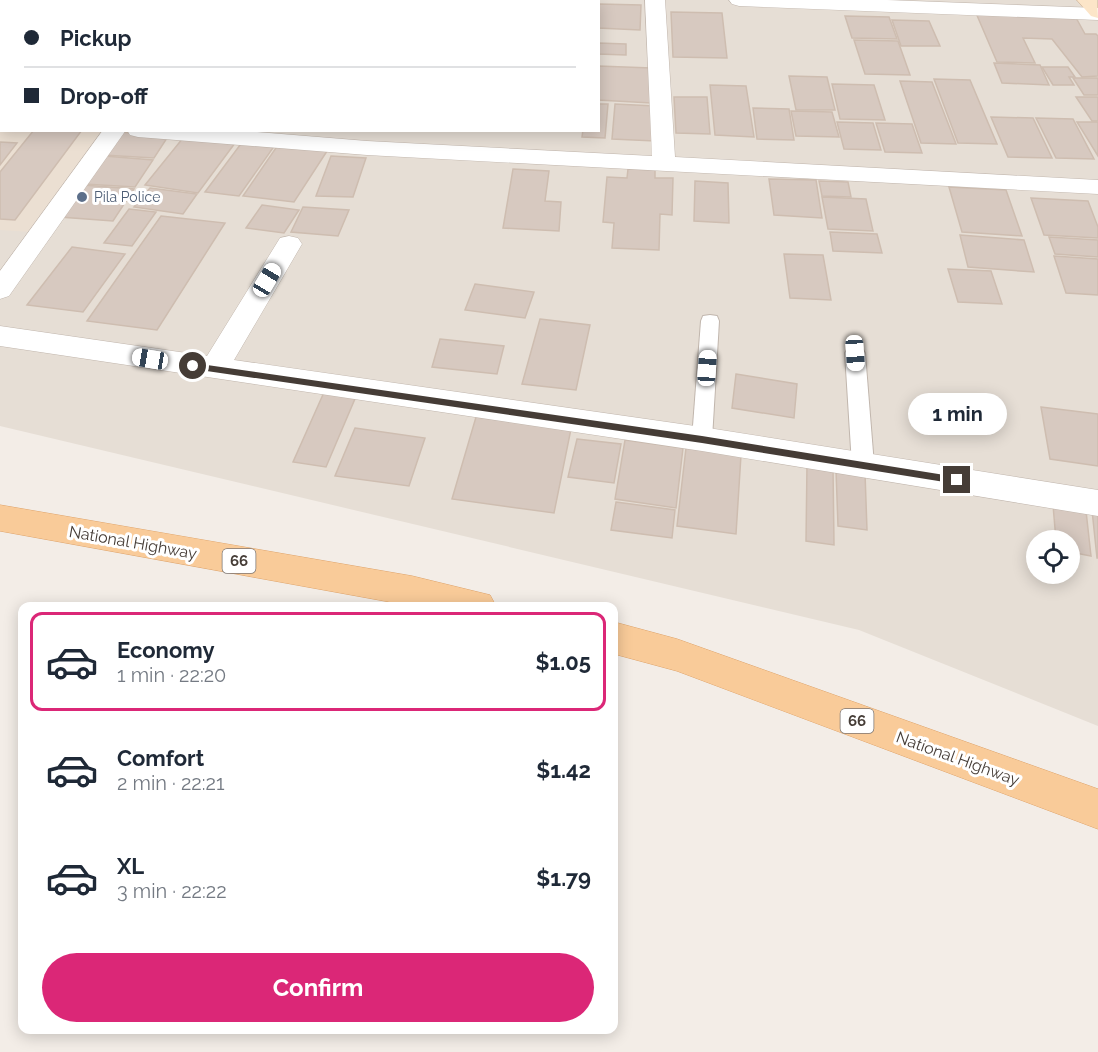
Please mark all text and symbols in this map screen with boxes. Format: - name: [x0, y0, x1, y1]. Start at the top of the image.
- text: Pickup: [60, 25, 132, 51]
- text: Drop-off: [60, 83, 148, 109]
- place label: Pila Police: [94, 189, 160, 205]
- marker: Pila Police: [75, 190, 89, 204]
- car: [250, 260, 284, 300]
- car: [845, 334, 865, 372]
- car: [131, 347, 169, 371]
- car: [697, 349, 717, 387]
- route start: [179, 352, 206, 379]
- callout: 1 min: [908, 393, 1006, 435]
- text: 1 min: [932, 402, 983, 426]
- route end: [943, 466, 970, 493]
- street label: National Highway: [67, 522, 199, 563]
- map controls: [1026, 530, 1080, 584]
- button: locate: [1026, 530, 1080, 584]
- road number: 66: [222, 549, 256, 573]
- icon: car: [45, 635, 99, 689]
- text: Economy: [117, 637, 215, 663]
- text: $1.05: [536, 649, 591, 675]
- text: 1 min · 22:20: [117, 663, 226, 687]
- road number: 66: [840, 709, 874, 733]
- street label: National Highway: [894, 727, 1022, 790]
- icon: car: [45, 743, 99, 797]
- text: Comfort: [117, 745, 204, 771]
- text: $1.42: [536, 757, 591, 783]
- text: 2 min · 22:21: [117, 771, 224, 795]
- icon: car: [45, 851, 99, 905]
- text: XL: [117, 853, 144, 879]
- text: $1.79: [536, 865, 591, 891]
- text: 3 min · 22:22: [117, 879, 227, 903]
- button: Confirm: [42, 953, 594, 1022]

